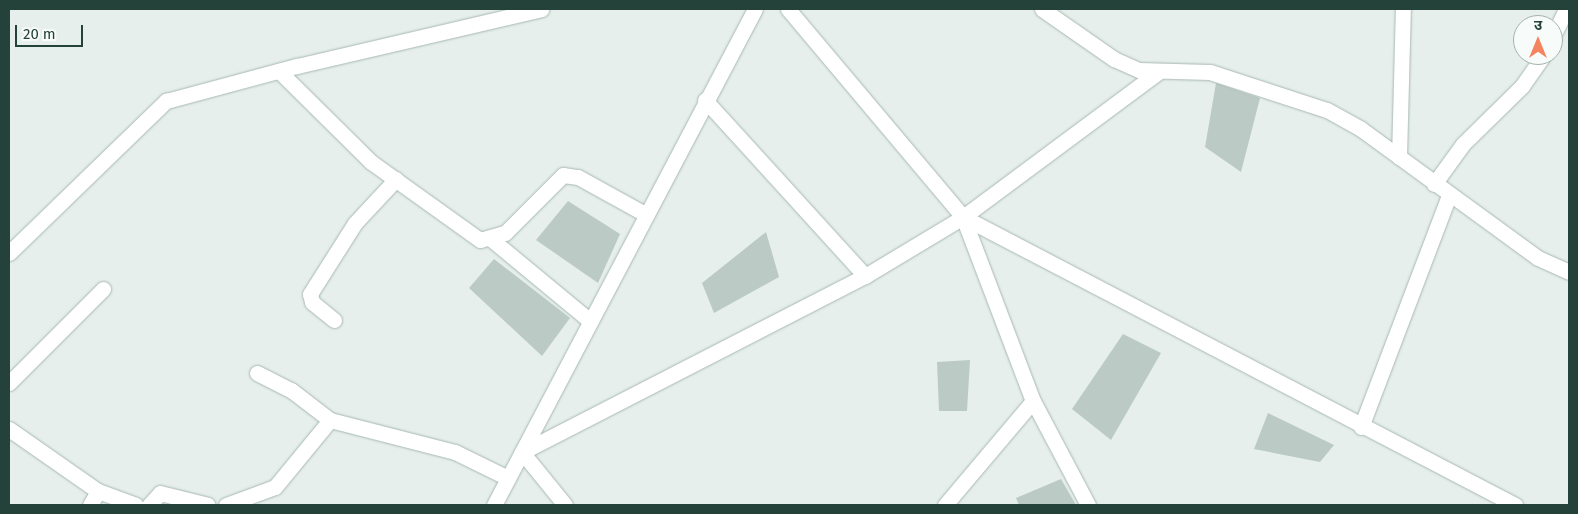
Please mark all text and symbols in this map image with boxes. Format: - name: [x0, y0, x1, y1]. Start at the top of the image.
- scale bar: [18, 15, 85, 47]
- north arrow: [1513, 15, 1563, 65]
- text: उ: [1534, 17, 1542, 34]
- text: 20 m: [23, 25, 56, 43]

